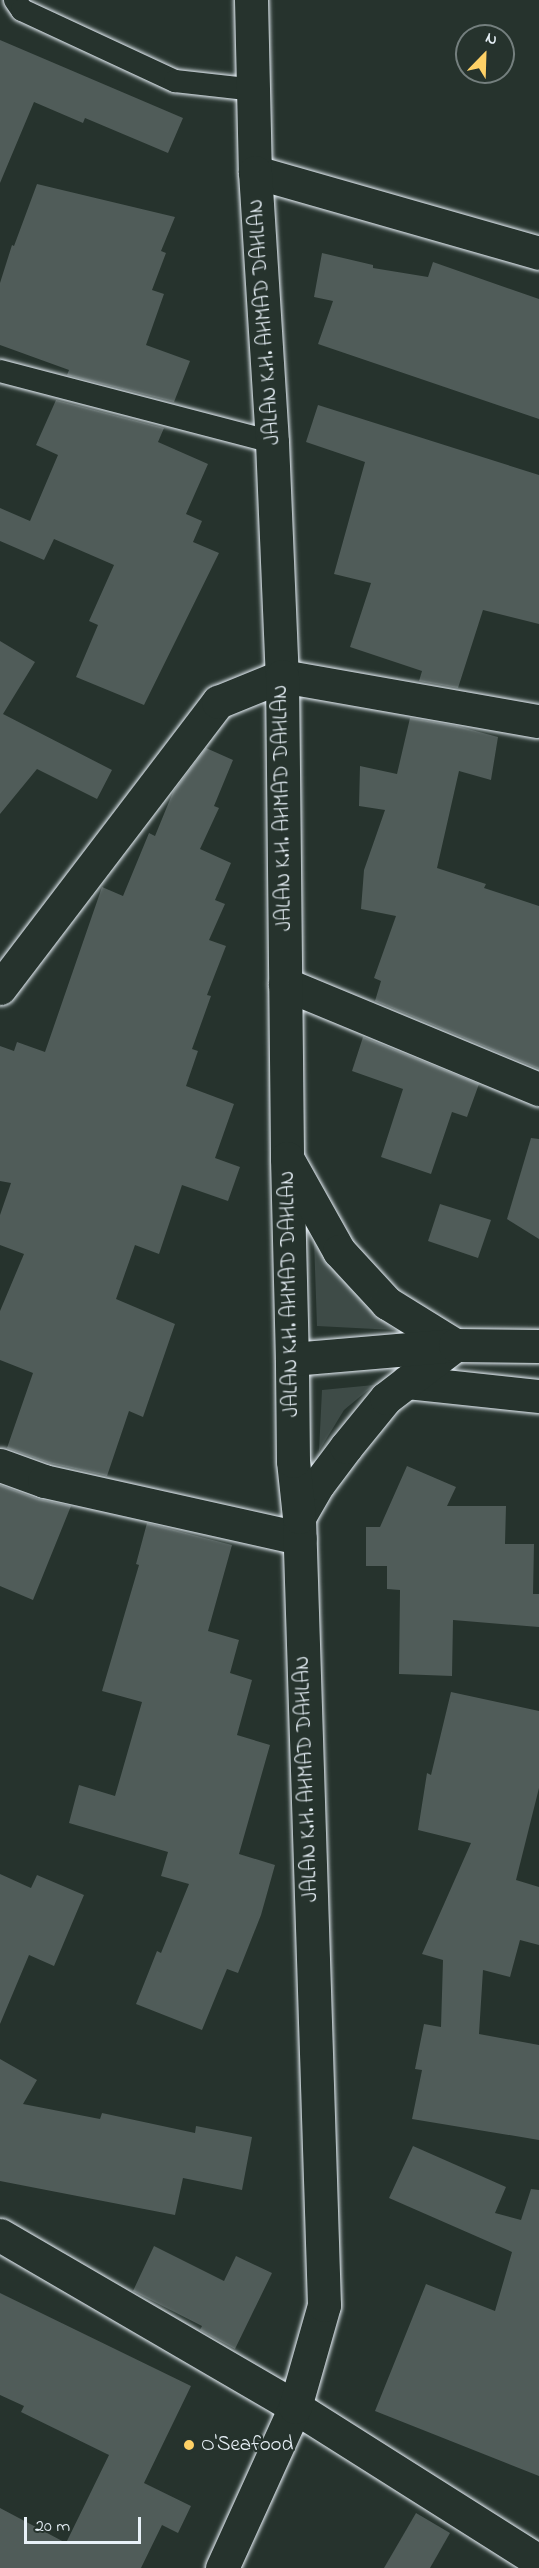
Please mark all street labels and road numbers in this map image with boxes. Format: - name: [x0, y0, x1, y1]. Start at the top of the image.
- street label: JALAN K.H. AHMAD DAHLAN: [244, 198, 286, 446]
- street label: JALAN K.H. AHMAD DAHLAN: [268, 685, 298, 931]
- street label: JALAN K.H. AHMAD DAHLAN: [275, 1171, 305, 1417]
- street label: JALAN K.H. AHMAD DAHLAN: [290, 1655, 324, 1903]

